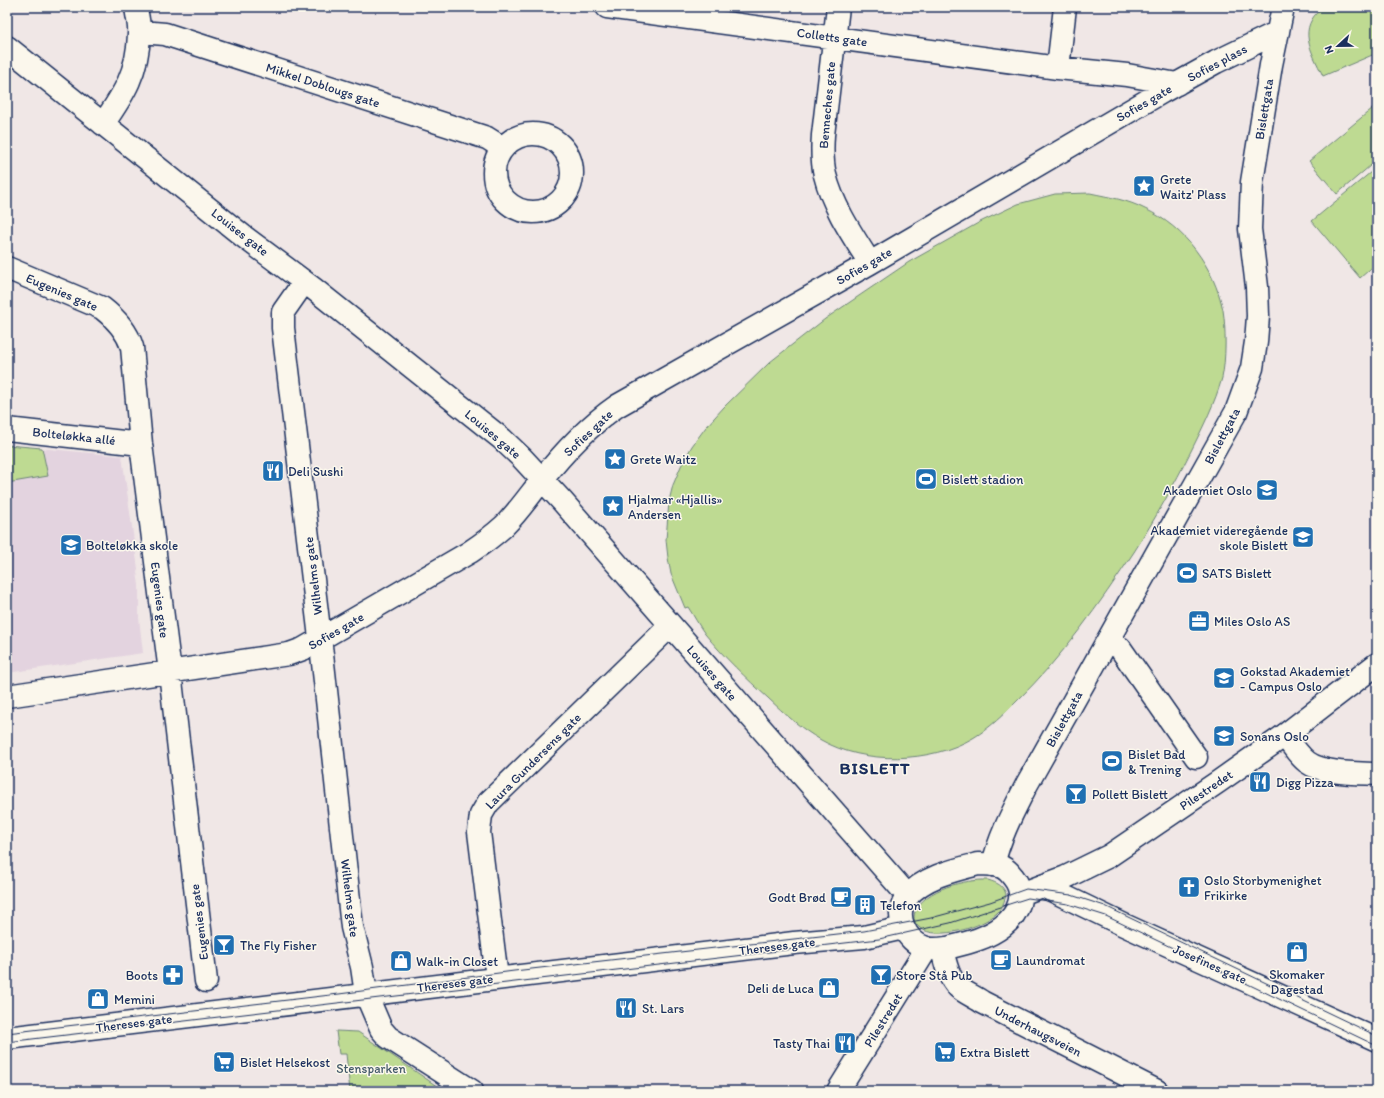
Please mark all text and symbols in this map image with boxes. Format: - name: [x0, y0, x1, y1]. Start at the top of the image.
- street label: Colletts gate: [796, 25, 868, 49]
- north arrow: [1318, 26, 1358, 66]
- street label: Sofies plass: [1185, 41, 1250, 85]
- text: N: [1322, 44, 1337, 55]
- street label: Mikkel Doblougs gate: [264, 59, 382, 111]
- street label: Benneches gate: [816, 61, 838, 149]
- street label: Bislettgata: [1252, 77, 1276, 141]
- street label: Sofies gate: [1114, 81, 1174, 125]
- place label: Grete Waitz' Plass: [1160, 172, 1227, 202]
- place icon: Grete Waitz' Plass: [1131, 173, 1157, 199]
- street label: Louises gate: [208, 205, 272, 259]
- street label: Sofies gate: [834, 244, 894, 288]
- street label: Eugenies gate: [24, 270, 100, 314]
- street label: Bislettgata: [1201, 405, 1243, 467]
- street label: Louises gate: [462, 406, 524, 462]
- street label: Sofies gate: [560, 407, 616, 459]
- street label: Bolteløkka allé: [32, 424, 116, 448]
- place icon: Grete Waitz: [602, 446, 628, 472]
- place label: Grete Waitz: [630, 452, 696, 467]
- restaurant icon: Deli Sushi: [260, 458, 286, 484]
- place label: Deli Sushi: [288, 464, 343, 479]
- sports icon: Bislett stadion: [913, 466, 939, 492]
- place label: Bislett stadion: [942, 472, 1024, 487]
- school or university icon: Akademiet Oslo: [1254, 477, 1280, 503]
- place label: Akademiet Oslo: [1163, 483, 1252, 498]
- place label: Hjalmar «Hjallis» Andersen: [628, 492, 722, 522]
- place icon: Hjalmar «Hjallis» Andersen: [600, 493, 626, 519]
- place label: Akademiet videregående skole Bislett: [1150, 523, 1288, 553]
- school or university icon: Akademiet videregående skole Bislett: [1290, 524, 1316, 550]
- school or university icon: Bolteløkka skole: [58, 532, 84, 558]
- street label: Wilhelms gate: [301, 536, 325, 616]
- place label: Bolteløkka skole: [86, 538, 178, 553]
- sports icon: SATS Bislett: [1174, 560, 1200, 586]
- street label: Eugenies gate: [148, 561, 172, 639]
- place label: SATS Bislett: [1202, 566, 1272, 581]
- office icon: Miles Oslo AS: [1186, 608, 1212, 634]
- street label: Sofies gate: [306, 609, 366, 653]
- place label: Miles Oslo AS: [1214, 614, 1290, 629]
- street label: Louises gate: [684, 642, 740, 704]
- place label: Gokstad Akademiet - Campus Oslo: [1240, 664, 1350, 694]
- school or university icon: Gokstad Akademiet - Campus Oslo: [1211, 665, 1237, 691]
- street label: Bislettgata: [1042, 688, 1086, 750]
- street label: Laura Gundersens gate: [482, 710, 584, 812]
- school or university icon: Sonans Oslo: [1211, 723, 1237, 749]
- place label: Sonans Oslo: [1240, 729, 1309, 744]
- place label: Bislet Bad & Trening: [1128, 747, 1186, 777]
- sports icon: Bislet Bad & Trening: [1099, 748, 1125, 774]
- district label: BISLETT: [840, 758, 910, 778]
- street label: Pilestredet: [1177, 767, 1235, 813]
- restaurant icon: Digg Pizza: [1247, 769, 1273, 795]
- place label: Digg Pizza: [1276, 775, 1334, 790]
- bar icon: Pollett Bislett: [1063, 781, 1089, 807]
- place label: Pollett Bislett: [1092, 787, 1168, 802]
- street label: Wilhelms gate: [338, 858, 362, 938]
- place label: Oslo Storbymenighet Frikirke: [1204, 873, 1322, 903]
- church icon: Oslo Storbymenighet Frikirke: [1176, 874, 1202, 900]
- street label: Eugenies gate: [187, 883, 211, 961]
- cafe icon: Godt Brød: [828, 884, 854, 910]
- place label: Godt Brød: [768, 890, 826, 905]
- building icon: Telefon: [852, 892, 878, 918]
- place label: Telefon: [880, 898, 922, 913]
- bar icon: The Fly Fisher: [211, 932, 237, 958]
- street label: Thereses gate: [738, 934, 816, 958]
- place label: The Fly Fisher: [240, 938, 317, 953]
- shop icon: Skomaker Dagestad: [1284, 939, 1310, 965]
- street label: Josefines gate: [1171, 941, 1249, 987]
- cafe icon: Laundromat: [988, 947, 1014, 973]
- shop icon: Walk-in Closet: [388, 948, 414, 974]
- place label: Laundromat: [1016, 953, 1085, 968]
- place label: Walk-in Closet: [416, 954, 498, 969]
- pharmacy icon: Boots: [160, 962, 186, 988]
- bar icon: Store Stå Pub: [868, 962, 894, 988]
- place label: Skomaker Dagestad: [1269, 967, 1326, 997]
- place label: Boots: [126, 968, 158, 983]
- place label: Store Stå Pub: [896, 968, 973, 983]
- street label: Thereses gate: [416, 971, 494, 995]
- shop icon: Deli de Luca: [816, 975, 842, 1001]
- place label: Deli de Luca: [747, 981, 815, 996]
- shop icon: Memini: [85, 986, 111, 1012]
- street label: Pilestredet: [861, 990, 906, 1050]
- place label: Memini: [114, 992, 155, 1007]
- restaurant icon: St. Lars: [613, 995, 639, 1021]
- place label: St. Lars: [642, 1001, 685, 1016]
- street label: Underhaugsveien: [992, 1003, 1084, 1060]
- street label: Thereses gate: [95, 1011, 173, 1035]
- restaurant icon: Tasty Thai: [832, 1030, 858, 1056]
- place label: Tasty Thai: [773, 1036, 830, 1051]
- supermarket icon: Extra Bislett: [932, 1039, 958, 1065]
- place label: Extra Bislett: [960, 1045, 1030, 1060]
- supermarket icon: Bislet Helsekost: [211, 1049, 237, 1075]
- place label: Bislet Helsekost: [240, 1055, 330, 1070]
- park label: Stensparken: [336, 1061, 406, 1076]

